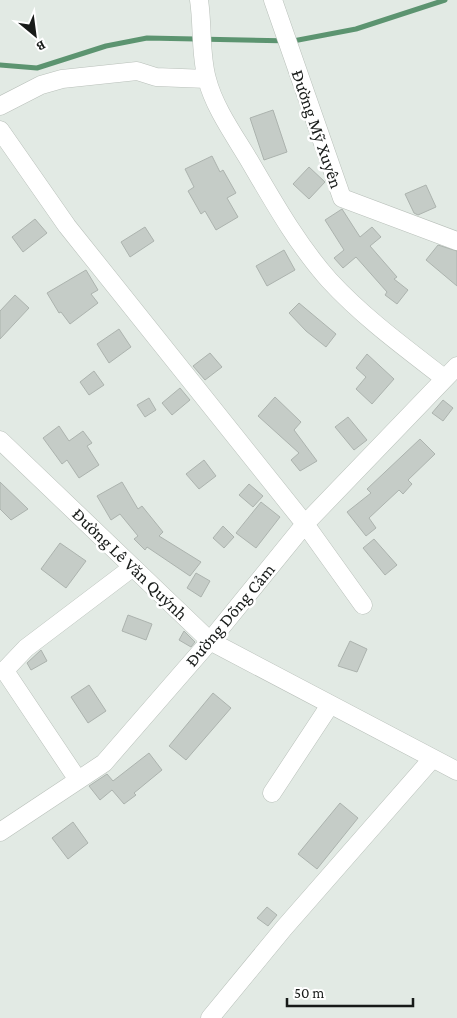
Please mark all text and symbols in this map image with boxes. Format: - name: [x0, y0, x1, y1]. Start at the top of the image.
- north arrow: [10, 10, 60, 60]
- text: B: [34, 37, 49, 55]
- street label: Đường Mỹ Xuyên: [287, 67, 347, 191]
- street label: Đường Lê Văn Quýnh: [68, 504, 192, 624]
- street label: Đường Dõng Cảm: [181, 559, 279, 671]
- scale bar: [287, 976, 413, 1008]
- text: 50 m: [294, 985, 324, 1001]

